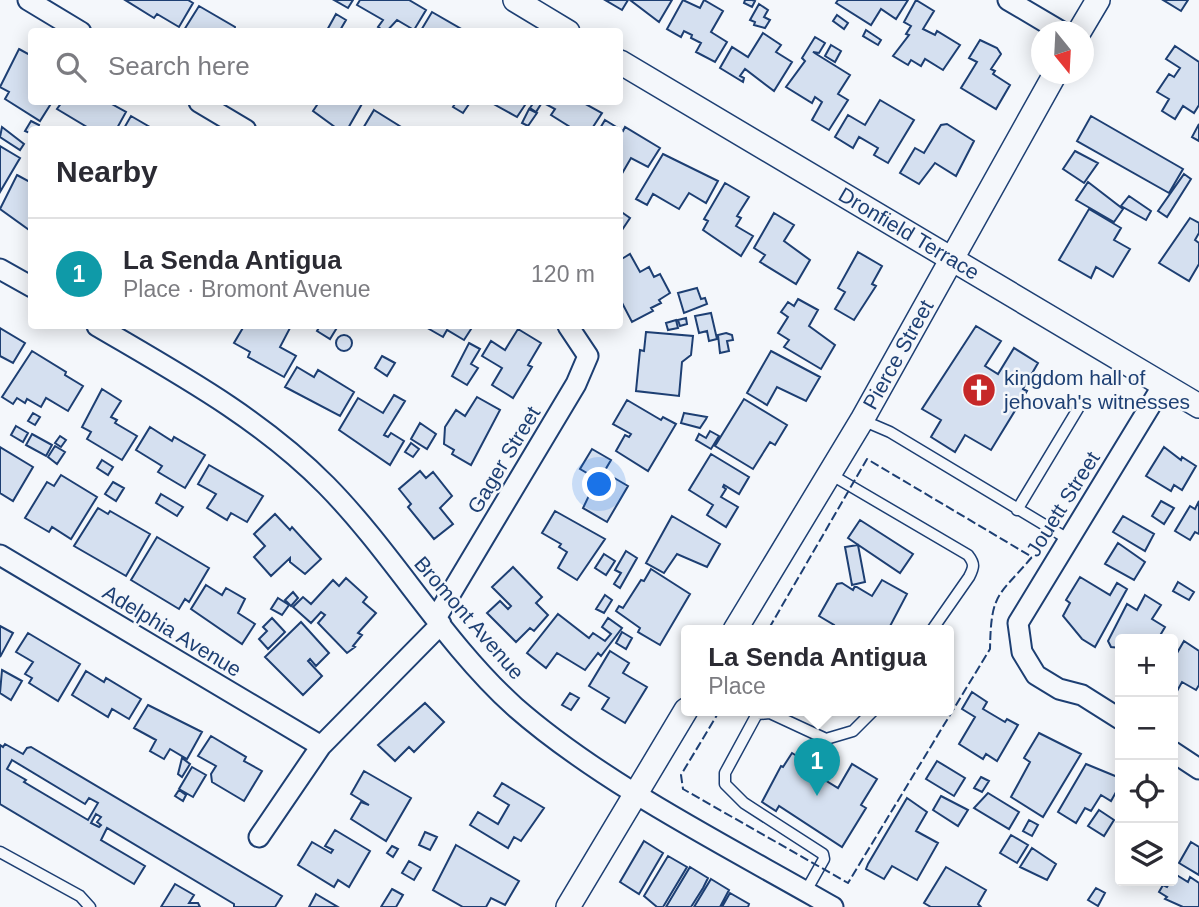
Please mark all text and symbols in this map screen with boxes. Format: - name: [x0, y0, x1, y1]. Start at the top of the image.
- north arrow: [1031, 21, 1094, 84]
- search box: [28, 28, 623, 105]
- icon: search: [52, 48, 90, 86]
- text: Search here: [108, 51, 250, 81]
- text: Nearby: [56, 155, 158, 188]
- street label: Dronfield Terrace: [835, 183, 984, 284]
- text: La Senda Antigua: [123, 245, 342, 275]
- text: 1: [73, 261, 85, 287]
- text: 120 m: [531, 261, 595, 287]
- text: Place · Bromont Avenue: [123, 276, 371, 302]
- street label: Pierce Street: [858, 296, 938, 413]
- place label: kingdom hall of jehovah's witnesses: [1003, 366, 1190, 413]
- church icon: kingdom hall of jehovah's witnesses: [960, 371, 998, 409]
- street label: Gager Street: [463, 402, 544, 517]
- street label: Jouett Street: [1021, 447, 1104, 560]
- your location: [582, 467, 616, 501]
- street label: Bromont Avenue: [410, 552, 529, 684]
- street label: Adelphia Avenue: [99, 580, 246, 681]
- popup: [681, 625, 954, 716]
- map controls: [1115, 634, 1178, 886]
- button: +: [1115, 634, 1178, 697]
- text: La Senda Antigua: [708, 642, 927, 672]
- text: Place: [708, 673, 766, 699]
- button: −: [1115, 697, 1178, 760]
- pin: 1: [794, 738, 840, 796]
- button: locate: [1115, 760, 1178, 823]
- button: layers: [1115, 823, 1178, 886]

